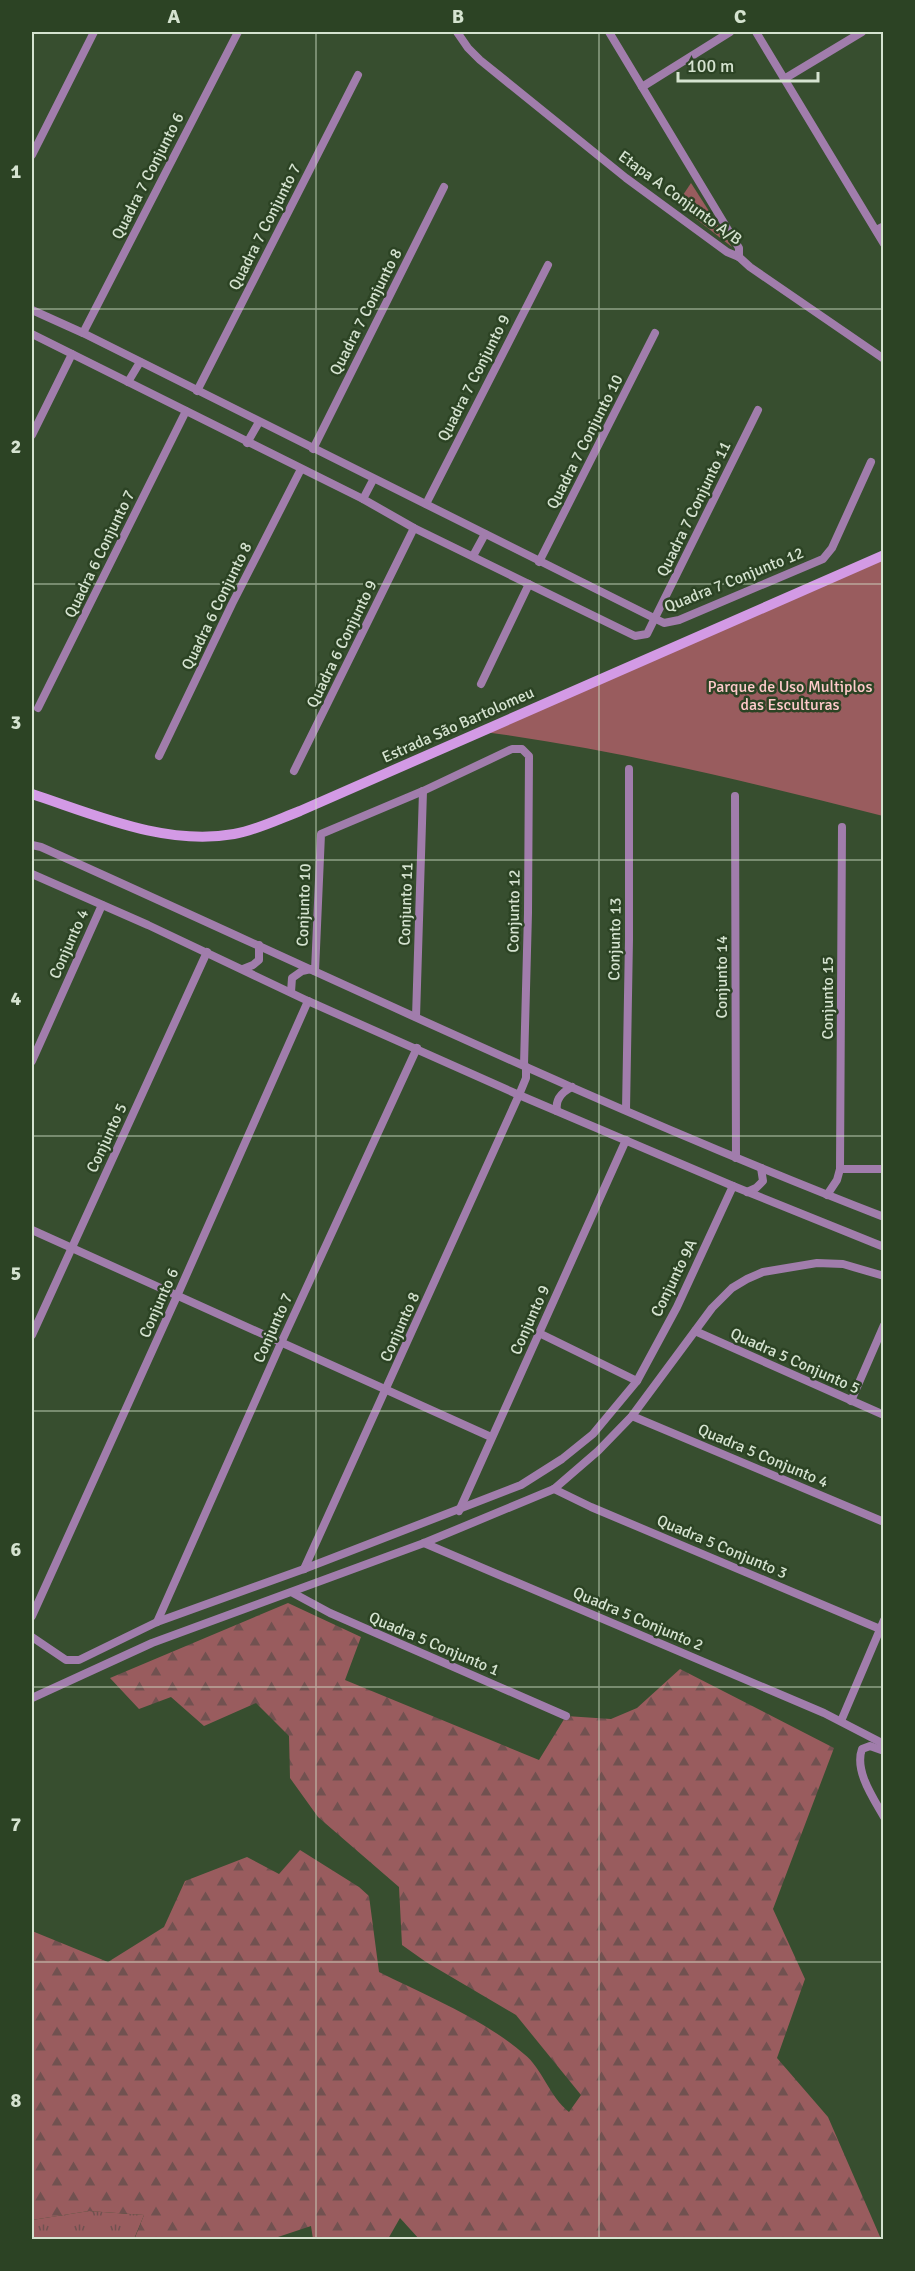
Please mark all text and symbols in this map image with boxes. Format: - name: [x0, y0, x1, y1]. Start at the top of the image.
- text: A: [168, 4, 181, 29]
- text: B: [452, 4, 464, 29]
- text: C: [734, 4, 746, 29]
- scale bar: [678, 45, 818, 83]
- text: 100 m: [687, 55, 734, 77]
- street label: Quadra 7 Conjunto 6: [107, 109, 189, 243]
- street label: Etapa A Conjunto A/B: [614, 146, 746, 250]
- text: 1: [11, 159, 22, 184]
- street label: Quadra 7 Conjunto 7: [224, 160, 306, 294]
- street label: Quadra 7 Conjunto 8: [325, 245, 407, 379]
- street label: Quadra 7 Conjunto 9: [433, 311, 515, 445]
- street label: Quadra 7 Conjunto 10: [542, 371, 628, 513]
- text: 2: [11, 434, 21, 459]
- street label: Quadra 7 Conjunto 11: [652, 438, 736, 580]
- street label: Quadra 6 Conjunto 7: [60, 487, 140, 621]
- street label: Quadra 6 Conjunto 8: [177, 539, 257, 673]
- street label: Quadra 7 Conjunto 12: [661, 543, 807, 617]
- street label: Quadra 6 Conjunto 9: [302, 577, 382, 711]
- park label: Parque de Uso Multiplos das Esculturas: [708, 677, 872, 715]
- street label: Estrada São Bartolomeu: [379, 682, 537, 768]
- text: 3: [11, 710, 21, 735]
- street label: Conjunto 11: [395, 862, 417, 946]
- street label: Conjunto 10: [293, 863, 315, 947]
- street label: Conjunto 12: [503, 869, 525, 953]
- street label: Conjunto 13: [604, 897, 626, 981]
- street label: Conjunto 4: [45, 906, 93, 982]
- street label: Conjunto 14: [712, 935, 732, 1019]
- street label: Conjunto 15: [818, 956, 838, 1040]
- text: 4: [11, 986, 22, 1011]
- street label: Conjunto 5: [82, 1100, 132, 1176]
- street label: Conjunto 9A: [647, 1236, 702, 1320]
- text: 5: [11, 1261, 21, 1286]
- street label: Conjunto 6: [135, 1265, 183, 1341]
- street label: Conjunto 9: [506, 1282, 554, 1358]
- street label: Conjunto 8: [376, 1289, 424, 1365]
- street label: Conjunto 7: [249, 1290, 297, 1366]
- street label: Quadra 5 Conjunto 5: [727, 1323, 863, 1399]
- street label: Quadra 5 Conjunto 4: [695, 1419, 832, 1493]
- street label: Quadra 5 Conjunto 3: [654, 1510, 790, 1584]
- text: 6: [11, 1537, 22, 1562]
- street label: Quadra 5 Conjunto 2: [570, 1582, 706, 1656]
- street label: Quadra 5 Conjunto 1: [366, 1607, 502, 1681]
- text: 7: [11, 1812, 22, 1837]
- text: 8: [11, 2088, 22, 2113]

